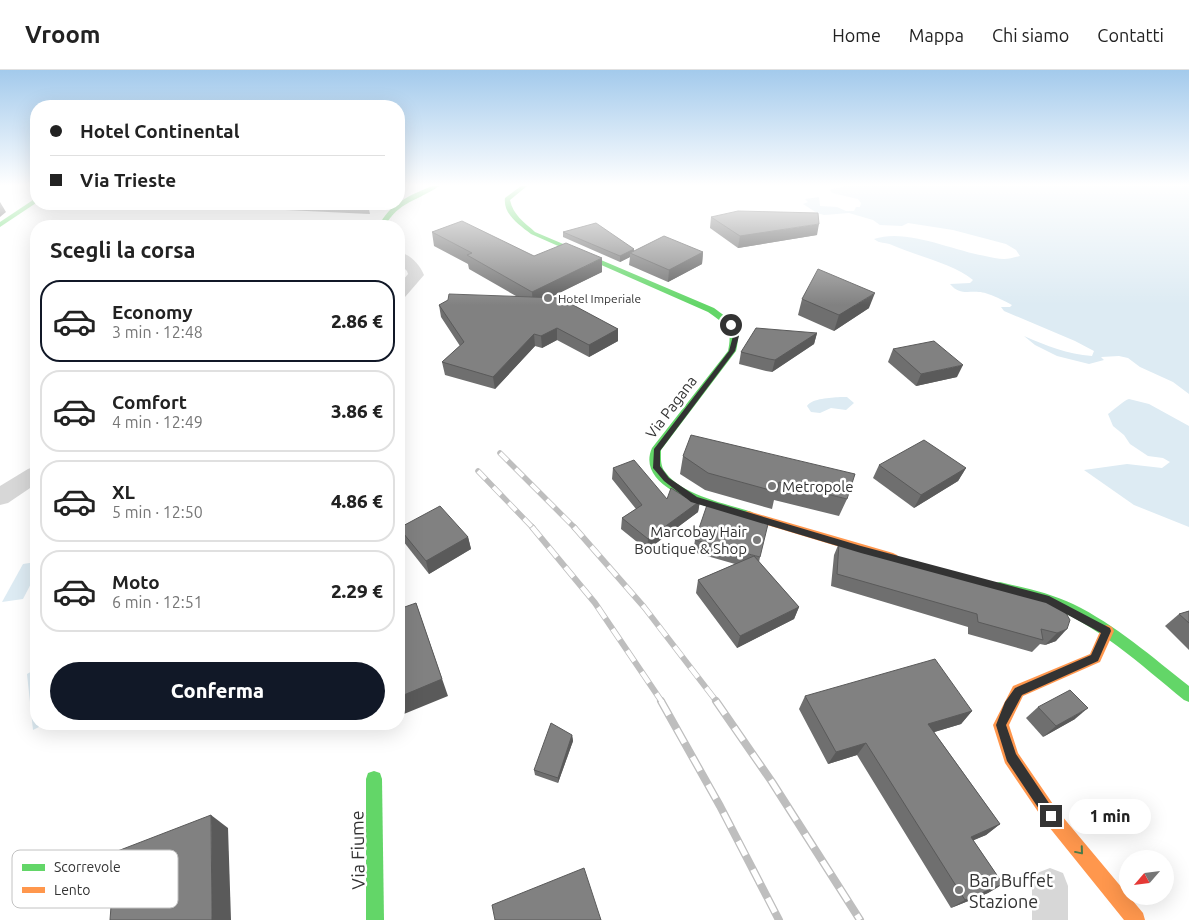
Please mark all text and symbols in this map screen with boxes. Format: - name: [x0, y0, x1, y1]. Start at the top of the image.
- text: Vroom: [25, 21, 101, 48]
- text: Home: [832, 25, 881, 45]
- text: Mappa: [909, 25, 964, 45]
- text: Chi siamo: [992, 25, 1069, 45]
- text: Contatti: [1097, 25, 1164, 45]
- text: Hotel Continental: [80, 120, 239, 142]
- text: Via Trieste: [80, 169, 176, 191]
- text: Scegli la corsa: [50, 237, 196, 262]
- marker: Hotel Imperiale: [542, 292, 554, 304]
- place label: Hotel Imperiale: [558, 292, 641, 305]
- icon: car: [52, 299, 97, 344]
- text: Economy: [112, 301, 193, 323]
- text: 2.86 €: [331, 310, 383, 332]
- route start: [720, 314, 742, 336]
- text: 3 min · 12:48: [112, 323, 203, 341]
- street label: Via Pagana: [642, 372, 700, 442]
- icon: car: [52, 389, 97, 434]
- text: Comfort: [112, 391, 187, 413]
- text: 3.86 €: [331, 400, 383, 422]
- text: 4 min · 12:49: [112, 413, 203, 431]
- place label: Metropole: [782, 478, 853, 495]
- icon: car: [52, 479, 97, 524]
- marker: Metropole: [766, 480, 778, 492]
- text: XL: [112, 481, 135, 503]
- text: 4.86 €: [331, 490, 383, 512]
- text: 5 min · 12:50: [112, 503, 203, 521]
- place label: Marcobay Hair Boutique & Shop: [634, 523, 747, 557]
- marker: Marcobay Hair Boutique & Shop: [751, 534, 763, 546]
- icon: car: [52, 569, 97, 614]
- text: Moto: [112, 571, 160, 593]
- text: 2.29 €: [331, 580, 383, 602]
- text: 6 min · 12:51: [112, 593, 203, 611]
- button: Conferma: [50, 662, 385, 720]
- callout: 1 min: [1068, 798, 1151, 834]
- route end: [1040, 805, 1062, 827]
- text: 1 min: [1090, 807, 1130, 825]
- street label: Via Fiume: [346, 810, 368, 890]
- one-way arrow: [1074, 846, 1083, 855]
- legend: [12, 850, 178, 908]
- north arrow: [1119, 850, 1174, 905]
- map controls: [1119, 850, 1174, 905]
- text: Scorrevole: [54, 859, 121, 875]
- place label: Bar Buffet Stazione: [969, 870, 1053, 911]
- text: Lento: [54, 882, 91, 898]
- marker: Bar Buffet Stazione: [953, 884, 965, 896]

